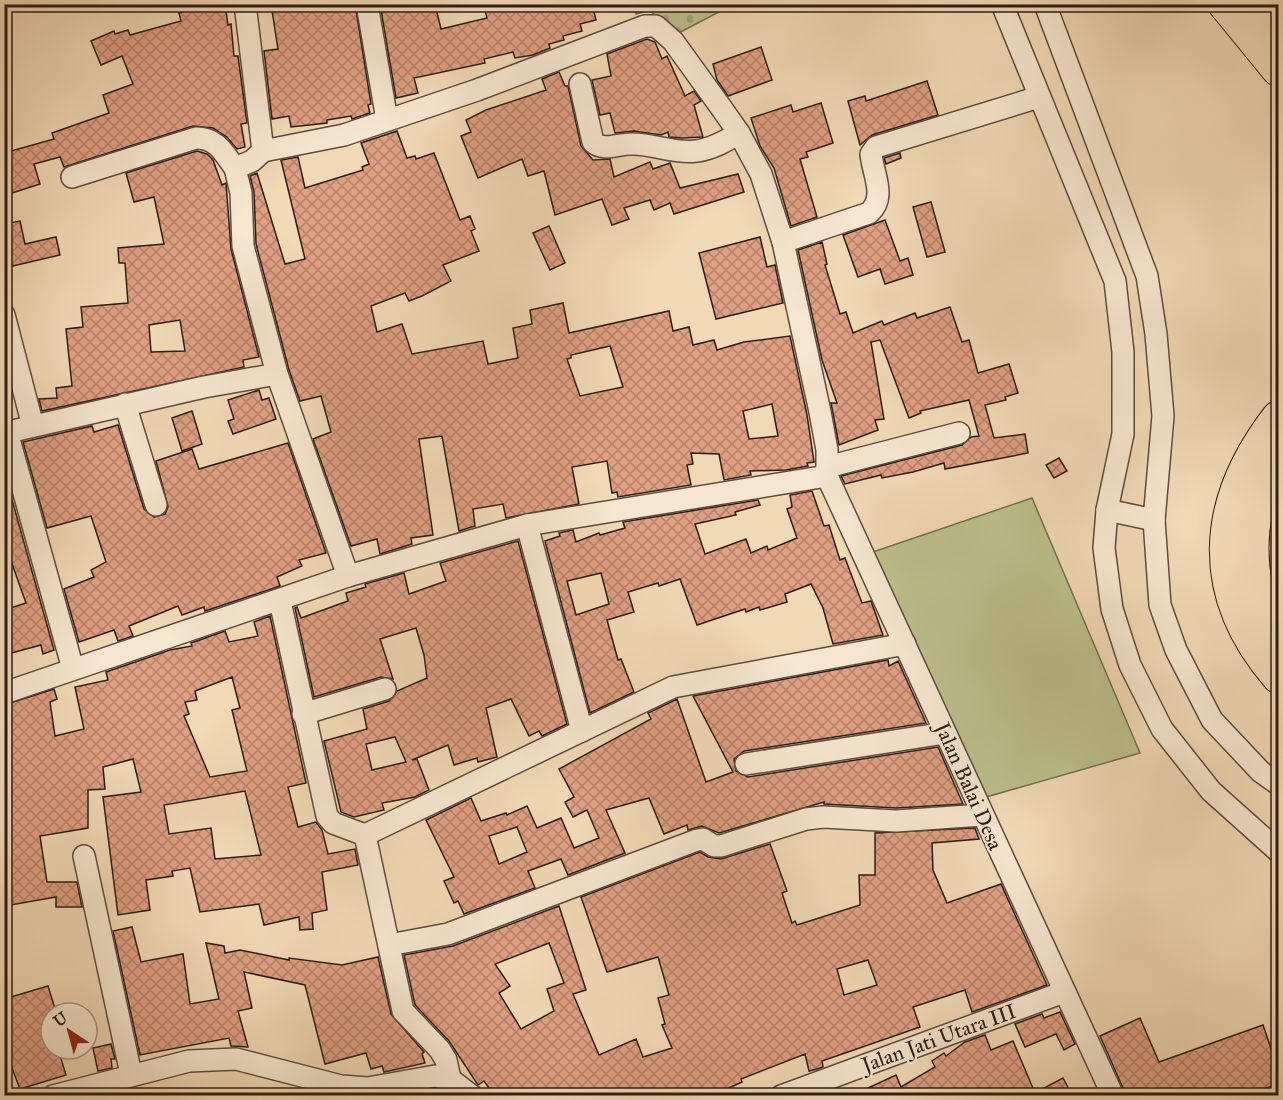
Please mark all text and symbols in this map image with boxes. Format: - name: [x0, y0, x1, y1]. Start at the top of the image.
- street label: Jalan Balai Desa: [928, 716, 1009, 854]
- street label: Jalan Jati Utara III: [856, 998, 1020, 1079]
- north arrow: [39, 1001, 99, 1061]
- text: U: [50, 1008, 71, 1031]

